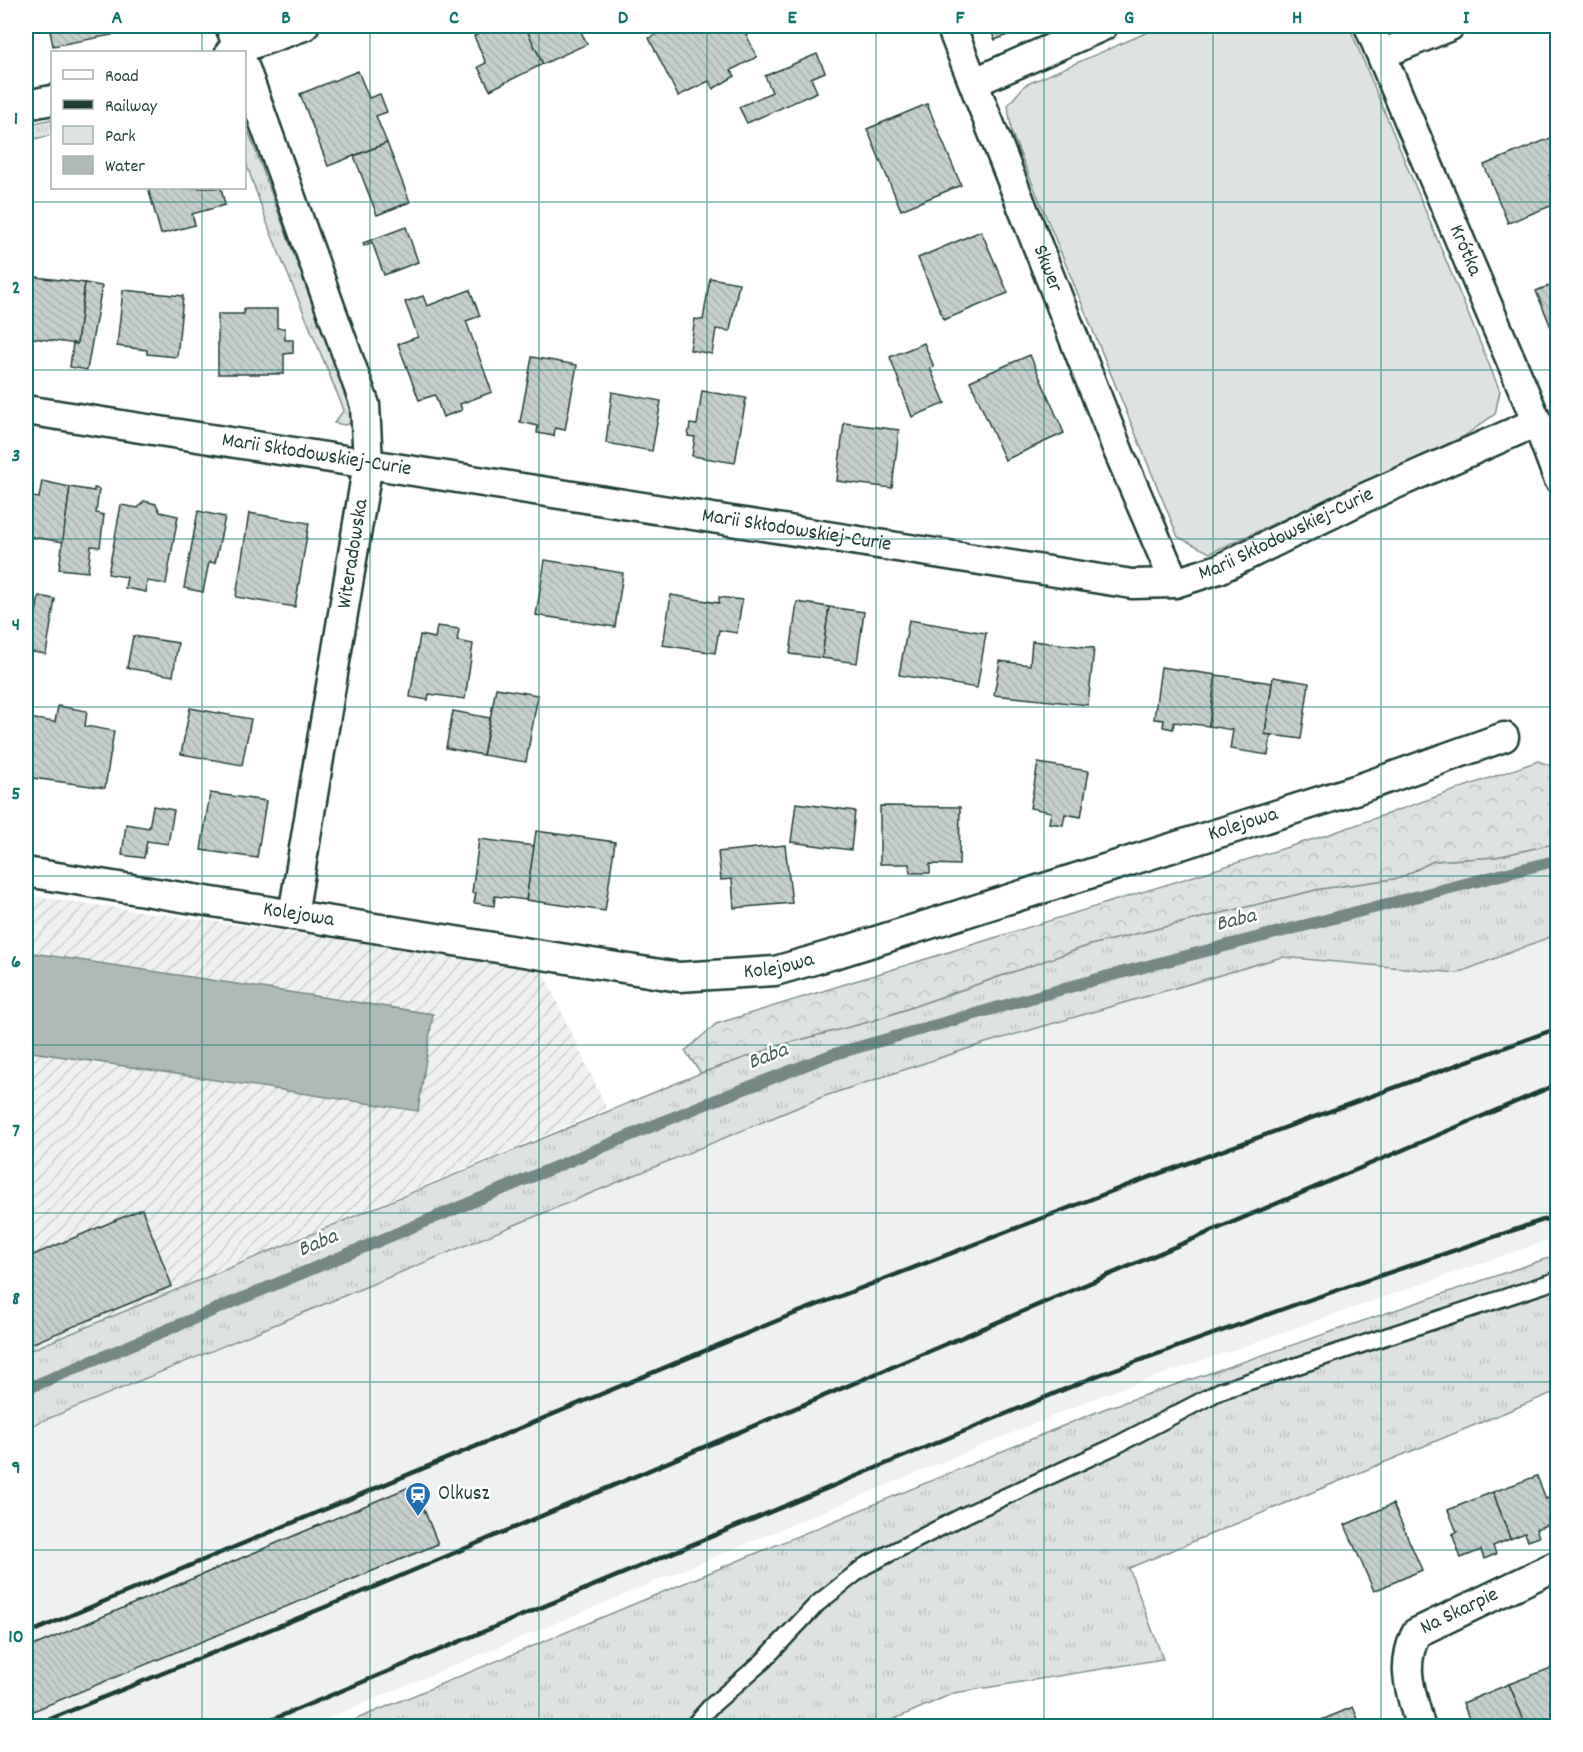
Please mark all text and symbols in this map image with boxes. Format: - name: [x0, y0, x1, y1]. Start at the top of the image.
- text: A: [112, 5, 123, 33]
- text: B: [281, 5, 291, 33]
- text: C: [449, 5, 459, 33]
- text: D: [618, 5, 629, 33]
- text: E: [787, 5, 797, 33]
- text: F: [956, 5, 966, 33]
- text: G: [1124, 5, 1134, 33]
- text: H: [1292, 5, 1302, 33]
- text: I: [1463, 5, 1470, 33]
- legend: [51, 51, 246, 189]
- text: Road: [105, 65, 139, 90]
- text: Railway: [105, 95, 158, 120]
- text: 1: [14, 106, 18, 134]
- text: Park: [105, 125, 136, 150]
- text: Water: [105, 155, 145, 180]
- street label: Krótka: [1440, 220, 1489, 282]
- street label: Skwer: [1024, 241, 1069, 297]
- text: 2: [12, 275, 20, 303]
- street label: Marii Skłodowskiej-Curie: [220, 426, 413, 485]
- text: 3: [12, 443, 20, 471]
- street label: Marii Skłodowskiej-Curie: [1195, 480, 1379, 590]
- street label: Witeradowska: [331, 496, 378, 611]
- street label: Marii Skłodowskiej-Curie: [700, 502, 893, 561]
- text: 4: [12, 612, 20, 640]
- text: 5: [11, 781, 21, 809]
- street label: Kolejowa: [1205, 800, 1283, 850]
- street label: Kolejowa: [261, 895, 337, 936]
- water label: Baba: [1213, 901, 1261, 941]
- street label: Kolejowa: [743, 945, 819, 988]
- text: 6: [11, 949, 21, 977]
- water label: Baba: [743, 1035, 794, 1079]
- text: 7: [12, 1118, 20, 1146]
- water label: Baba: [293, 1221, 344, 1266]
- text: 8: [12, 1286, 20, 1314]
- text: 9: [11, 1455, 21, 1483]
- station icon: Olkusz: [403, 1480, 433, 1518]
- place label: Olkusz: [438, 1480, 490, 1510]
- street label: Na Skarpie: [1416, 1581, 1504, 1644]
- text: 10: [8, 1624, 24, 1652]

